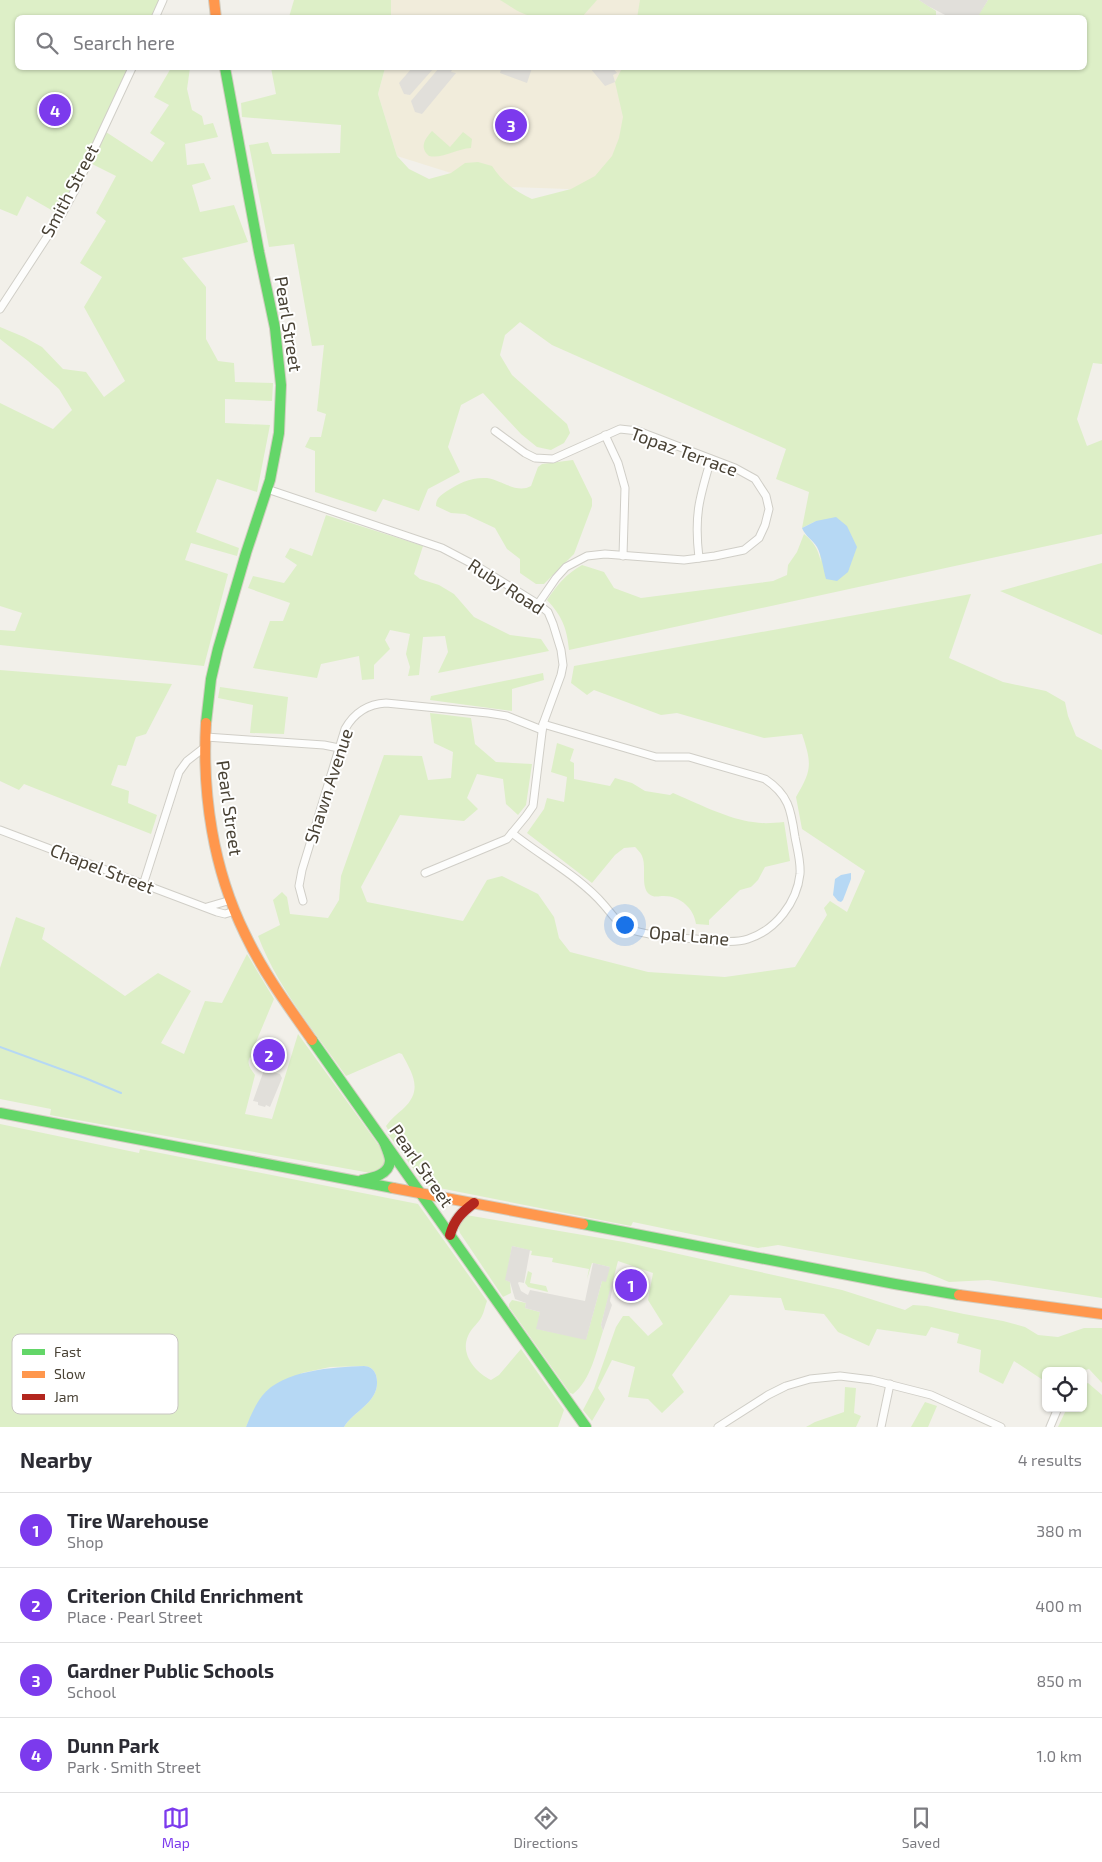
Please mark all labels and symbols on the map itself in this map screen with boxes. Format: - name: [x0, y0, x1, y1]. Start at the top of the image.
- pin: 4: [39, 91, 71, 129]
- pin: 3: [495, 106, 527, 144]
- street label: Smith Street: [36, 140, 103, 241]
- street label: Pearl Street: [271, 275, 307, 373]
- street label: Topaz Terrace: [628, 421, 741, 481]
- street label: Ruby Road: [464, 553, 549, 619]
- street label: Shawn Avenue: [299, 725, 357, 846]
- street label: Pearl Street: [212, 759, 248, 857]
- street label: Chapel Street: [47, 838, 158, 898]
- your location: [612, 912, 638, 938]
- street label: Opal Lane: [648, 921, 730, 949]
- pin: 2: [253, 1036, 285, 1074]
- street label: Pearl Street: [385, 1120, 459, 1211]
- pin: 1: [615, 1266, 647, 1304]
- legend: [12, 1334, 178, 1414]
- text: Fast: [54, 1343, 81, 1360]
- text: Slow: [54, 1365, 86, 1382]
- text: Jam: [54, 1388, 79, 1405]

